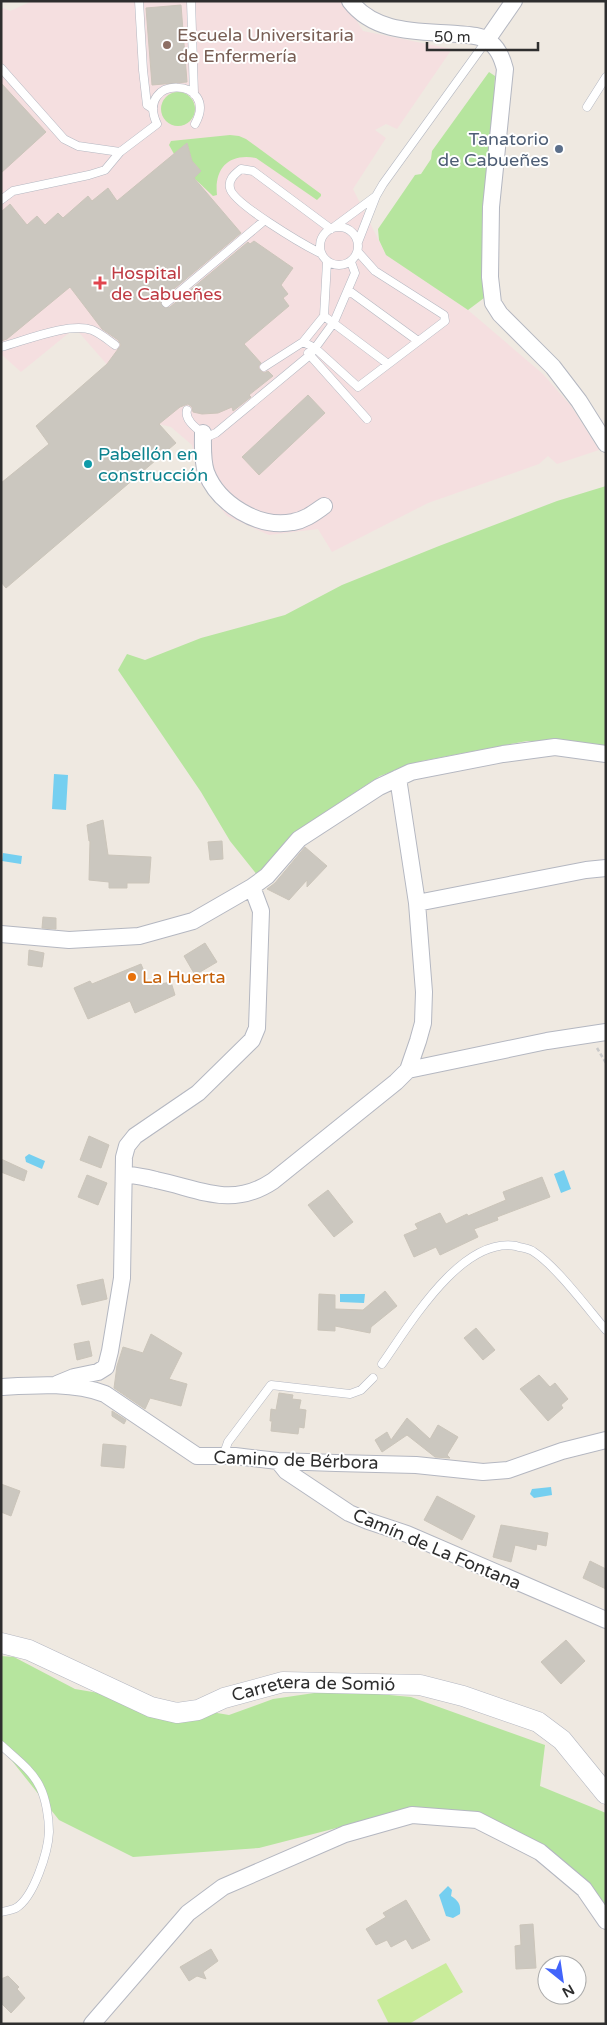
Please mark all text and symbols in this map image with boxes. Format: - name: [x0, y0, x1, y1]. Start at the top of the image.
- scale bar: [427, 20, 538, 52]
- place label: Escuela Universitaria de Enfermería: [177, 24, 354, 67]
- text: 50 m: [434, 28, 471, 46]
- marker: Escuela Universitaria de Enfermería: [161, 39, 173, 51]
- place label: Tanatorio de Cabueñes: [438, 128, 549, 171]
- marker: Tanatorio de Cabueñes: [553, 143, 565, 155]
- place label: Hospital de Cabueñes: [111, 262, 222, 305]
- marker: Hospital de Cabueñes: [93, 276, 107, 290]
- place label: Pabellón en construcción: [98, 443, 208, 486]
- marker: Pabellón en construcción: [82, 458, 94, 470]
- place label: La Huerta: [142, 966, 226, 988]
- marker: La Huerta: [126, 971, 138, 983]
- street label: Camino de Bérbora: [213, 1446, 379, 1474]
- street label: Camín de La Fontana: [350, 1504, 524, 1594]
- street label: Carretera de Somió: [229, 1671, 396, 1706]
- north arrow: [537, 1955, 587, 2005]
- text: N: [559, 1981, 577, 2001]

